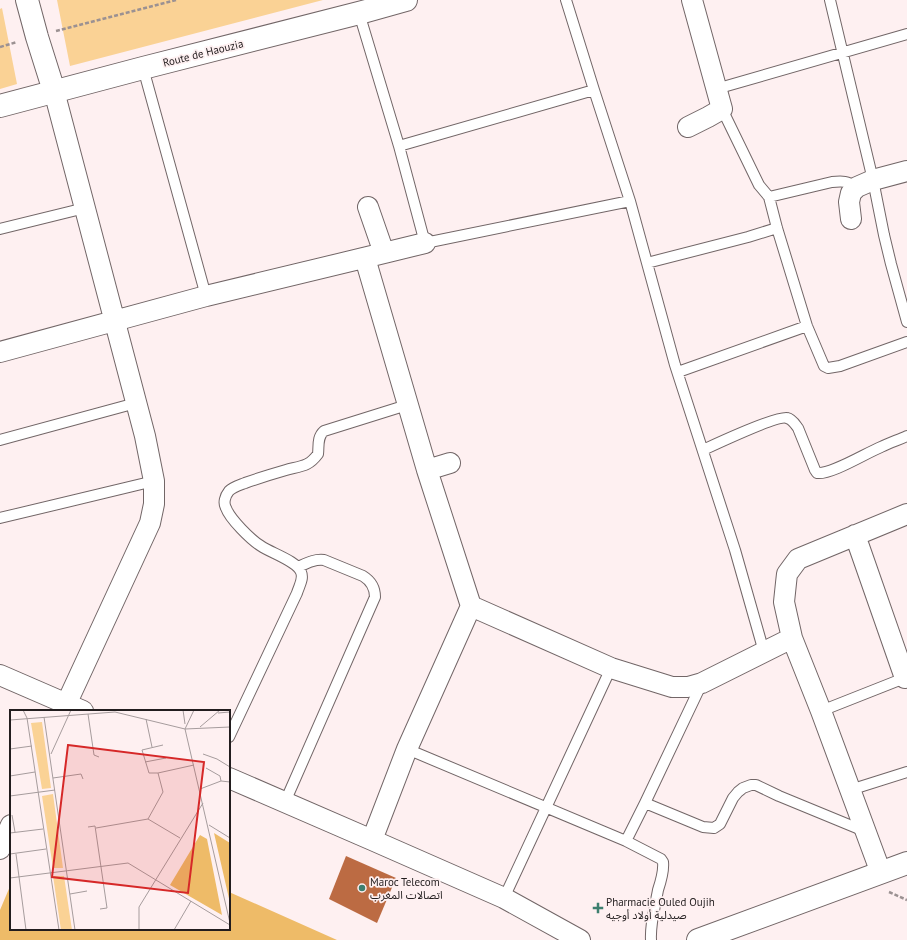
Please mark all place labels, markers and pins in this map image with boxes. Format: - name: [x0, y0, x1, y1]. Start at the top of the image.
- place label: Maroc Telecom اتصالات المغرب: [370, 875, 443, 902]
- marker: Maroc Telecom اتصالات المغرب: [357, 883, 367, 893]
- place label: Pharmacie Ouled Oujih صيدلية أولاد أوجيه: [606, 895, 715, 922]
- marker: Pharmacie Ouled Oujih صيدلية أولاد أوجيه: [593, 903, 603, 913]

